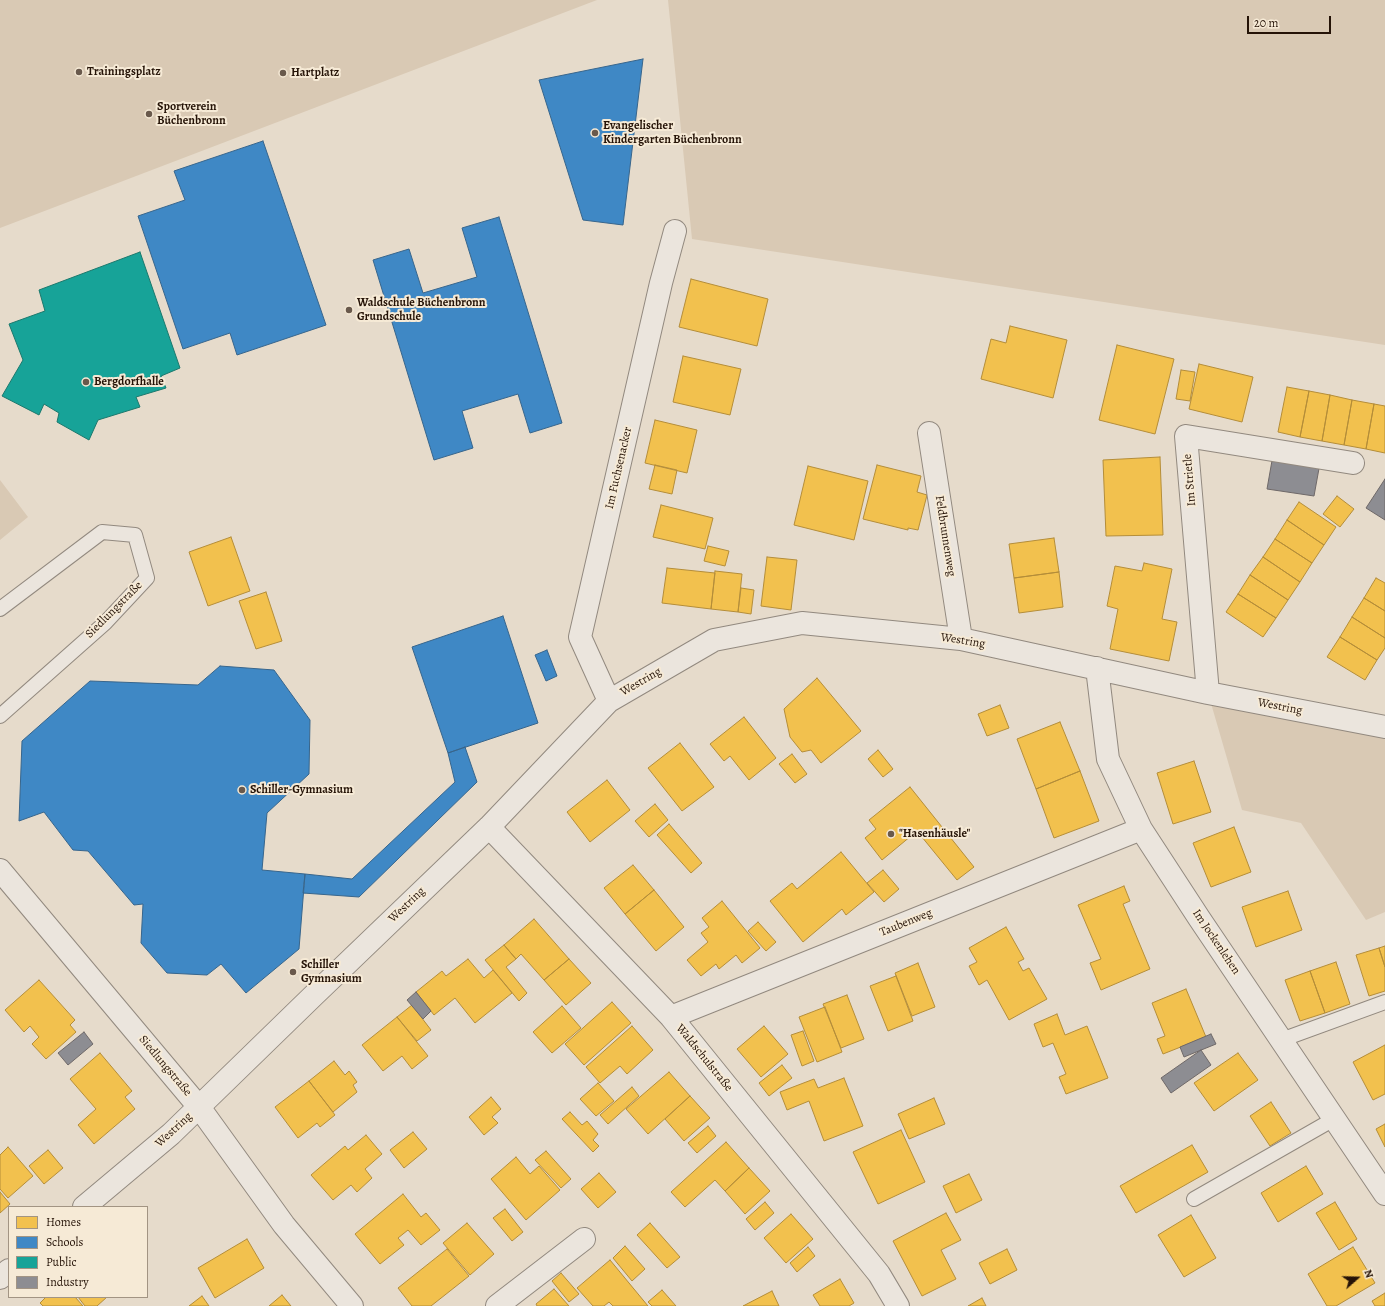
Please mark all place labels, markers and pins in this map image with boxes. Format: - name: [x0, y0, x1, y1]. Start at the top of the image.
- place label: Trainingsplatz: [87, 65, 161, 79]
- place label: Hartplatz: [291, 66, 339, 80]
- marker: Trainingsplatz: [74, 67, 84, 77]
- marker: Hartplatz: [278, 68, 288, 78]
- place label: Sportverein Büchenbronn: [157, 100, 226, 128]
- marker: Sportverein Büchenbronn: [144, 109, 154, 119]
- place label: Evangelischer Kindergarten Büchenbronn: [603, 119, 742, 147]
- marker: Evangelischer Kindergarten Büchenbronn: [590, 128, 600, 138]
- place label: Waldschule Büchenbronn Grundschule: [357, 296, 486, 324]
- marker: Waldschule Büchenbronn Grundschule: [344, 305, 354, 315]
- place label: Bergdorfhalle: [94, 375, 164, 389]
- marker: Bergdorfhalle: [81, 377, 91, 387]
- place label: Schiller-Gymnasium: [250, 783, 353, 797]
- marker: Schiller-Gymnasium: [237, 785, 247, 795]
- place label: "Hasenhäusle": [899, 827, 970, 841]
- marker: "Hasenhäusle": [886, 829, 896, 839]
- place label: Schiller Gymnasium: [301, 958, 362, 986]
- marker: Schiller Gymnasium: [288, 967, 298, 977]

